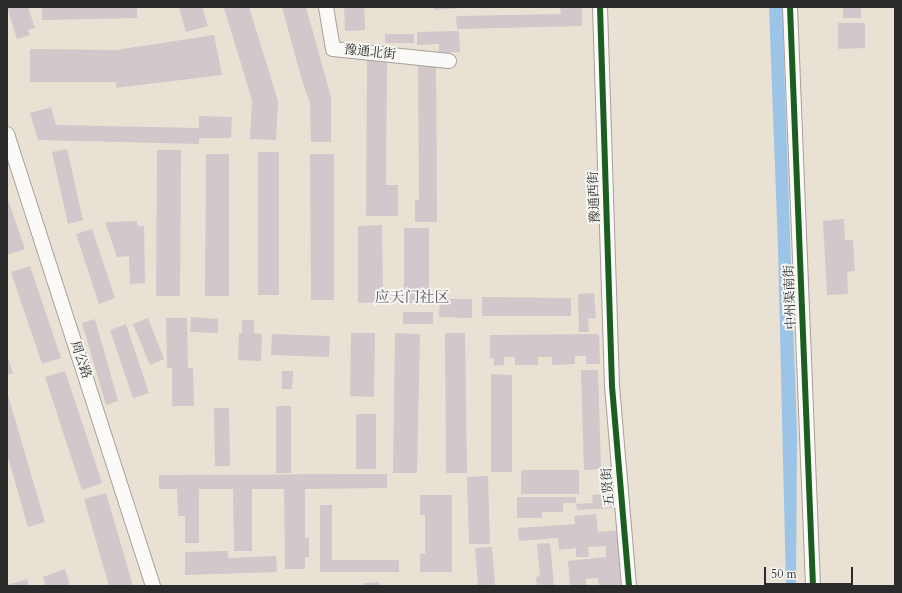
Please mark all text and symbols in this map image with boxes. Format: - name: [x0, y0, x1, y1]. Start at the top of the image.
- street label: 豫通北街: [343, 43, 397, 63]
- street label: 豫通西街: [586, 171, 604, 223]
- street label: 中州渠南街: [782, 264, 800, 330]
- district label: 应天门社区: [375, 290, 449, 308]
- street label: 周公路: [67, 339, 93, 381]
- street label: 五贤街: [600, 467, 618, 507]
- scale bar: [766, 559, 855, 585]
- text: 50 m: [771, 566, 797, 582]

